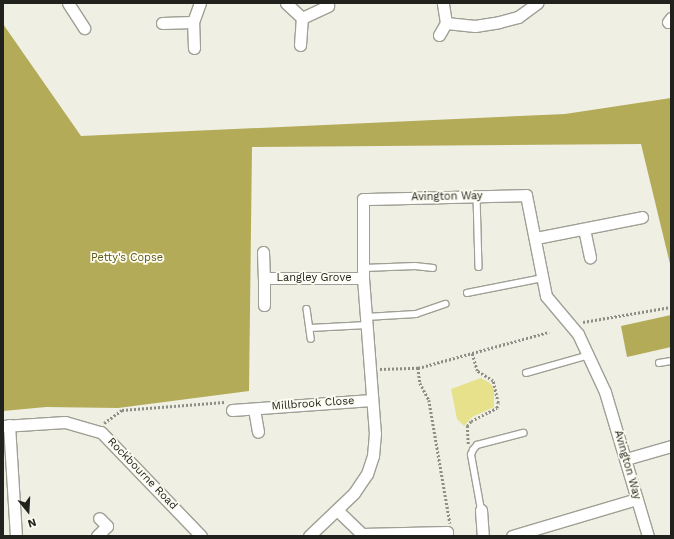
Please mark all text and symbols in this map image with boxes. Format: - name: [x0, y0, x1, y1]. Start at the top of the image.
- street label: Avington Way: [411, 190, 483, 204]
- park label: Petty's Copse: [91, 251, 163, 265]
- street label: Langley Grove: [276, 271, 352, 285]
- street label: Millbrook Close: [271, 395, 355, 413]
- street label: Avington Way: [611, 429, 643, 501]
- street label: Rockbourne Road: [104, 435, 180, 513]
- north arrow: [8, 491, 48, 531]
- text: N: [26, 515, 38, 530]

